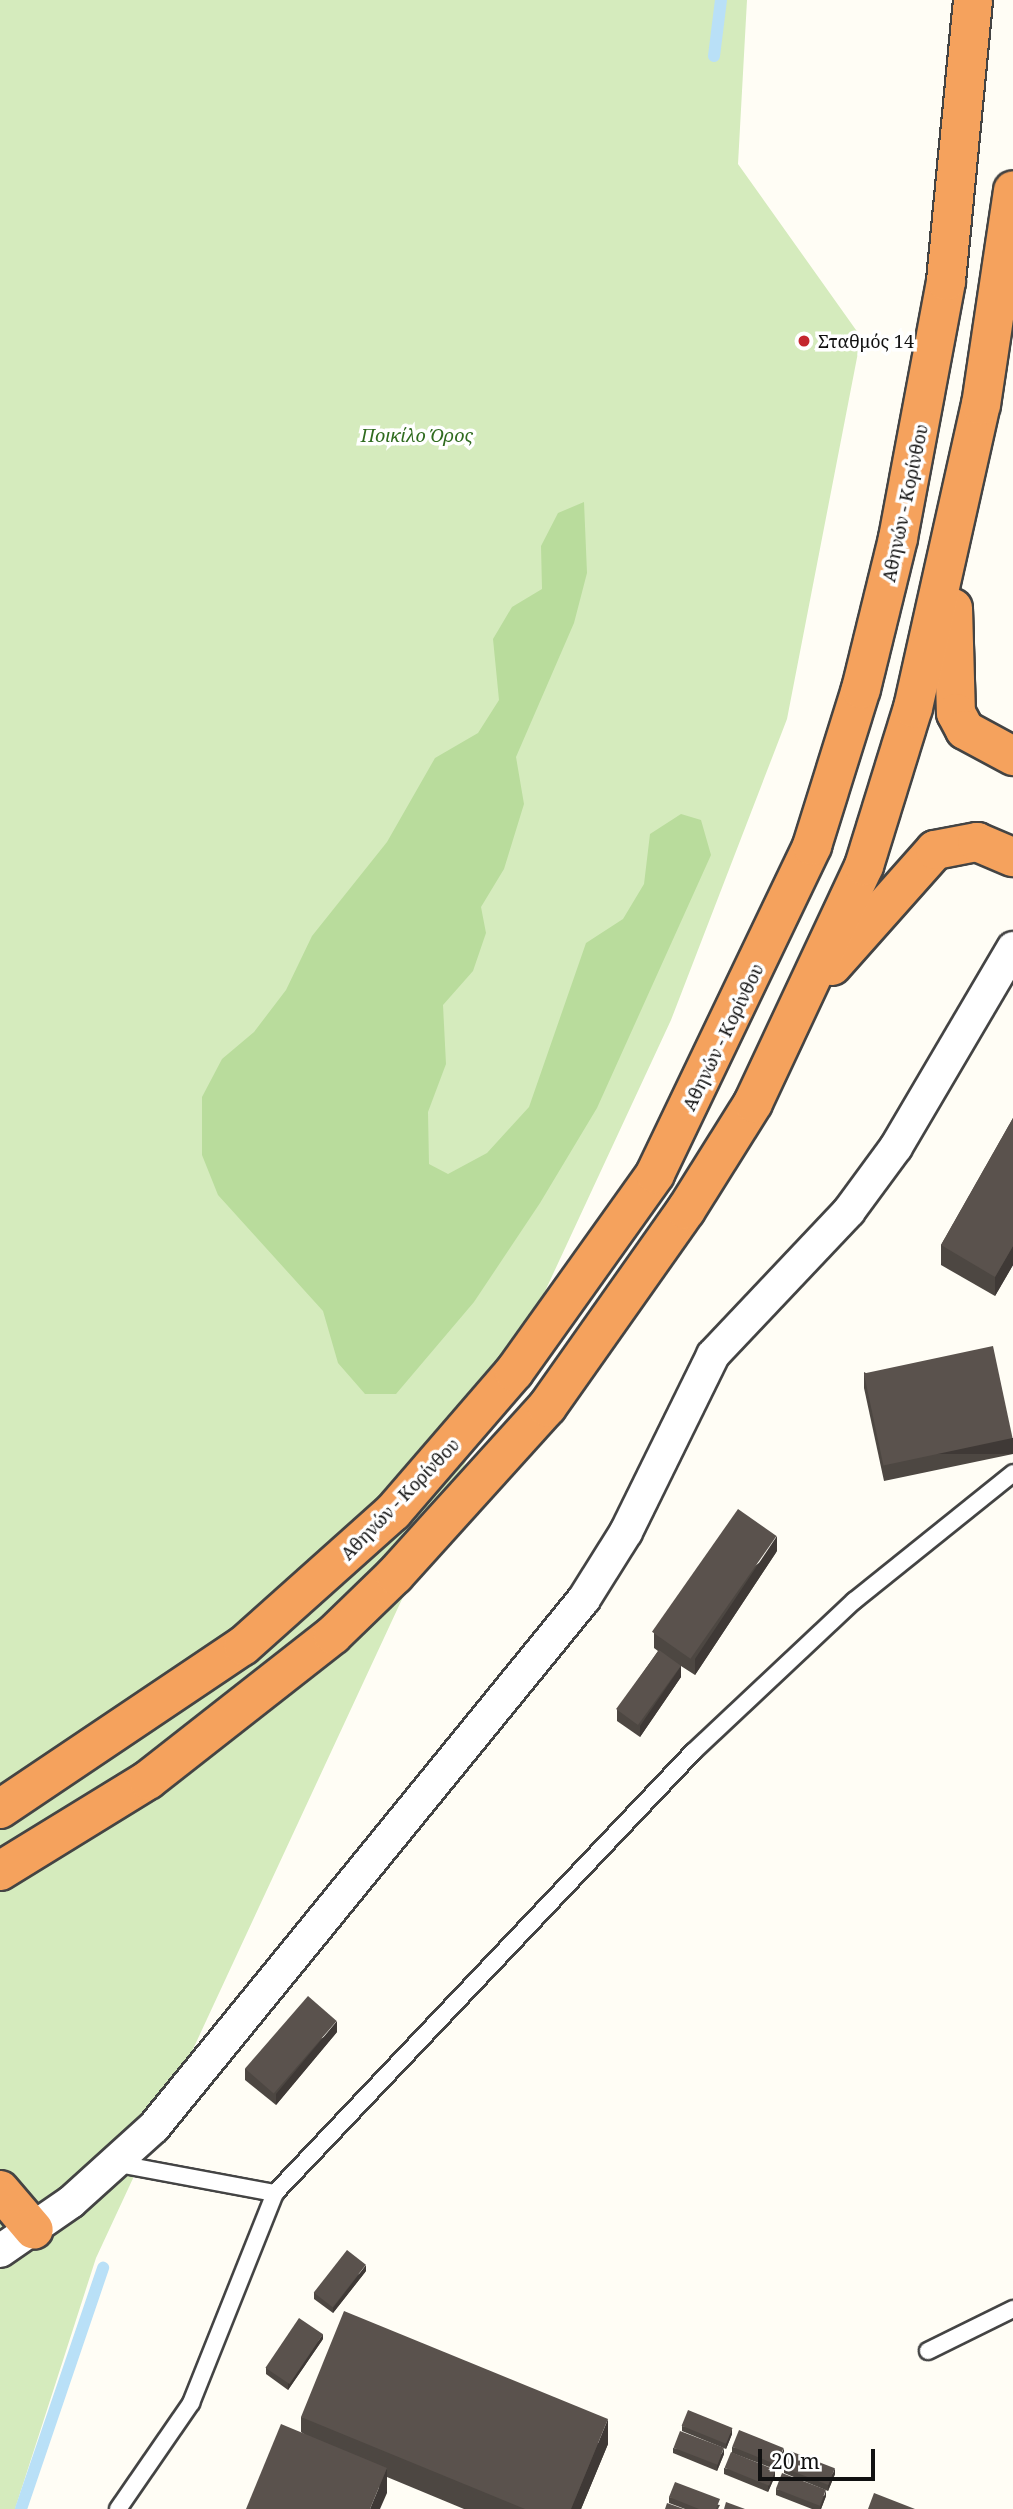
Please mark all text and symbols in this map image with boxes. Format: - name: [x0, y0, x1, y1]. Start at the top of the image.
- place label: Σταθμός 14: [818, 330, 914, 352]
- marker: Σταθμός 14: [796, 333, 812, 349]
- street label: Αθηνών - Κορίνθου: [878, 422, 932, 584]
- park label: Ποικίλο Όρος: [361, 424, 473, 446]
- street label: Αθηνών - Κορίνθου: [678, 960, 768, 1114]
- street label: Αθηνών - Κορίνθου: [336, 1434, 464, 1564]
- scale bar: [761, 2436, 878, 2480]
- text: 20 m: [771, 2447, 820, 2475]

